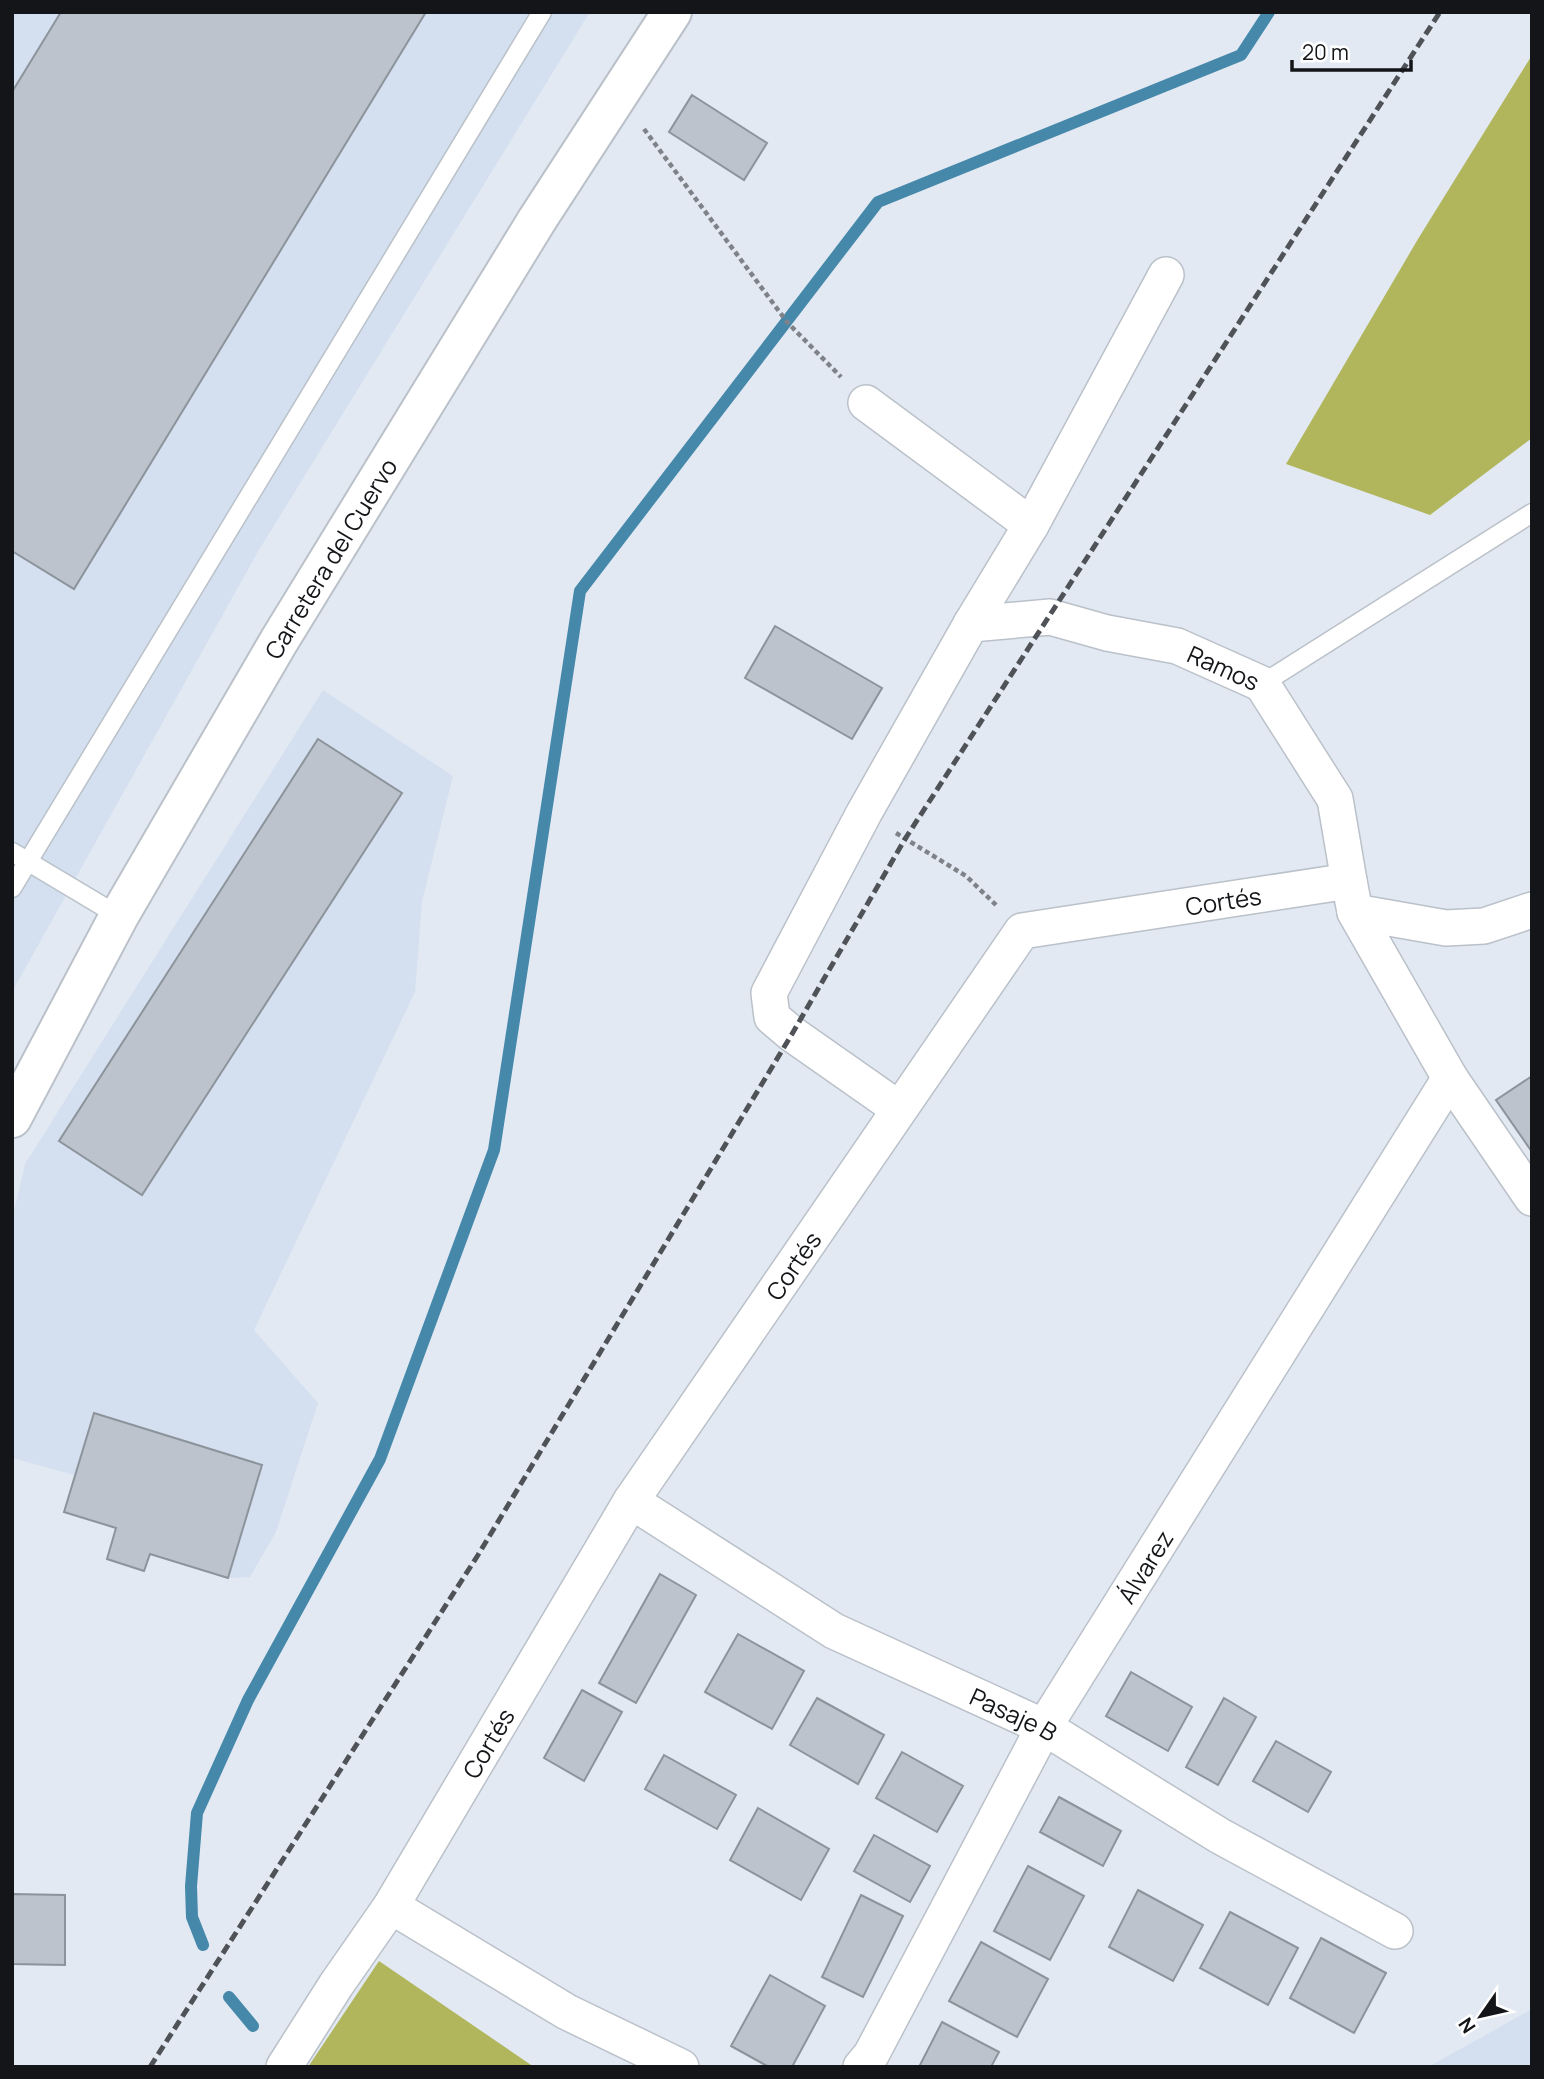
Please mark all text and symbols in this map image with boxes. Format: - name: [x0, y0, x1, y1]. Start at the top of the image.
- scale bar: [1292, 28, 1411, 72]
- text: 20 m: [1302, 38, 1349, 66]
- street label: Carretera del Cuervo: [256, 451, 404, 665]
- street label: Ramos: [1183, 636, 1265, 697]
- street label: Cortés: [1183, 878, 1264, 922]
- street label: Cortés: [758, 1224, 828, 1306]
- street label: Álvarez: [1109, 1523, 1180, 1609]
- street label: Pasaje B: [965, 1679, 1064, 1748]
- street label: Cortés: [454, 1702, 521, 1784]
- north arrow: [1446, 1981, 1516, 2051]
- text: N: [1452, 2013, 1482, 2038]

